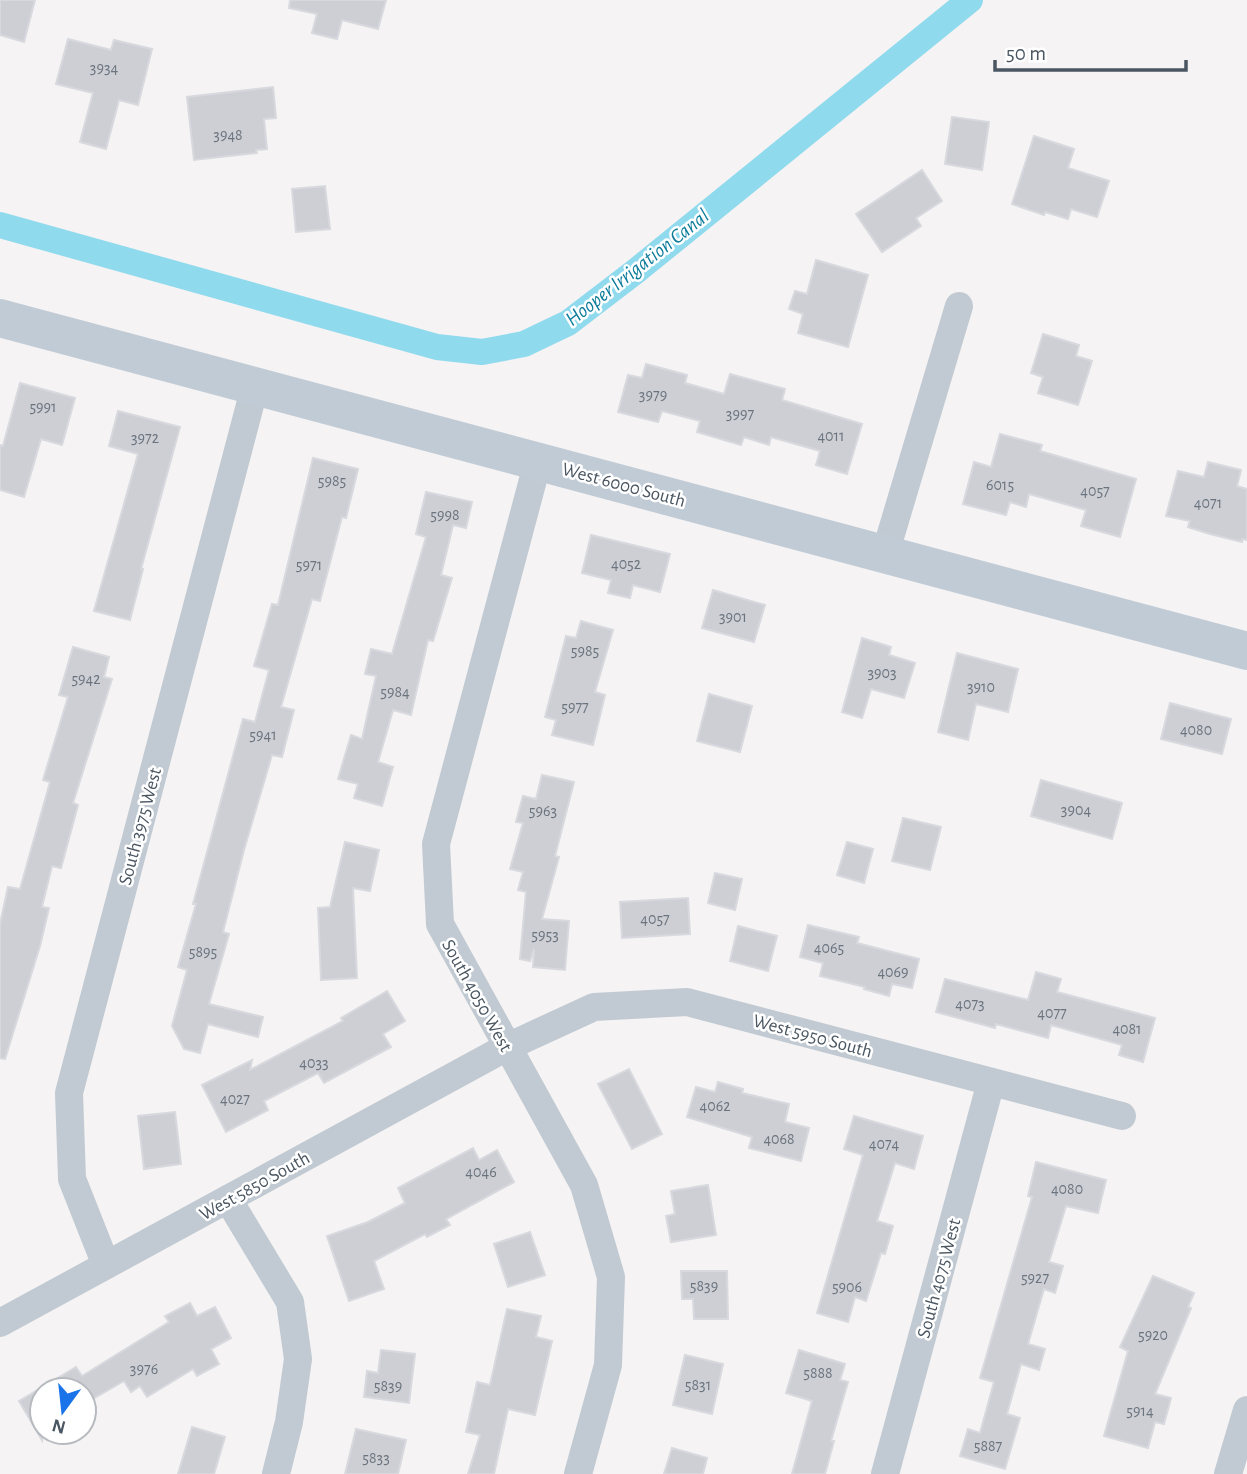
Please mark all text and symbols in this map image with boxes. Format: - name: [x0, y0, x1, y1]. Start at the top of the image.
- scale bar: [995, 28, 1186, 72]
- text: 50 m: [1006, 43, 1046, 64]
- house number: 3934: [90, 60, 119, 76]
- house number: 3948: [213, 127, 243, 143]
- water label: Hooper Irrigation Canal: [561, 205, 714, 331]
- house number: 3979: [639, 387, 667, 403]
- house number: 5991: [29, 399, 57, 415]
- house number: 3997: [726, 406, 754, 422]
- house number: 4011: [817, 428, 845, 444]
- house number: 3972: [131, 430, 159, 446]
- street label: West 6000 South: [560, 460, 687, 511]
- house number: 5985: [318, 473, 346, 489]
- house number: 6015: [986, 477, 1014, 493]
- house number: 4057: [1080, 483, 1110, 499]
- house number: 4071: [1194, 495, 1222, 511]
- house number: 5998: [430, 507, 460, 523]
- house number: 4052: [611, 556, 641, 572]
- house number: 5971: [296, 557, 322, 573]
- house number: 3901: [719, 609, 747, 625]
- house number: 5985: [571, 643, 599, 659]
- house number: 3903: [867, 665, 897, 681]
- house number: 5942: [71, 671, 101, 687]
- house number: 3910: [967, 679, 995, 695]
- house number: 5984: [380, 684, 410, 700]
- house number: 5977: [561, 699, 589, 715]
- house number: 4080: [1180, 722, 1212, 738]
- house number: 5941: [249, 727, 277, 743]
- street label: South 3975 West: [116, 766, 165, 887]
- house number: 3904: [1061, 802, 1091, 818]
- house number: 5963: [529, 803, 557, 819]
- house number: 4057: [640, 911, 670, 927]
- house number: 5953: [531, 927, 559, 943]
- street label: South 4050 West: [438, 936, 515, 1055]
- house number: 4065: [814, 940, 844, 956]
- house number: 5895: [189, 944, 217, 960]
- house number: 4069: [877, 964, 909, 980]
- house number: 4073: [955, 996, 985, 1012]
- house number: 4077: [1037, 1005, 1067, 1021]
- street label: West 5950 South: [751, 1011, 874, 1061]
- house number: 4081: [1112, 1021, 1142, 1037]
- house number: 4033: [299, 1055, 329, 1071]
- house number: 4027: [220, 1091, 250, 1107]
- house number: 4062: [700, 1098, 730, 1114]
- house number: 4068: [763, 1131, 795, 1147]
- house number: 4074: [869, 1136, 900, 1152]
- street label: West 5850 South: [196, 1148, 313, 1224]
- house number: 4046: [465, 1164, 497, 1180]
- house number: 4080: [1051, 1181, 1083, 1197]
- street label: South 4075 West: [914, 1217, 965, 1340]
- house number: 5927: [1021, 1270, 1049, 1286]
- house number: 5839: [690, 1278, 718, 1294]
- house number: 5906: [832, 1279, 862, 1295]
- house number: 5920: [1138, 1327, 1168, 1343]
- house number: 3976: [130, 1361, 158, 1377]
- house number: 5888: [803, 1365, 833, 1381]
- north arrow: [28, 1376, 98, 1446]
- house number: 5831: [685, 1377, 711, 1393]
- house number: 5839: [374, 1378, 402, 1394]
- house number: 5914: [1126, 1403, 1154, 1419]
- text: N: [50, 1415, 68, 1437]
- house number: 5887: [974, 1438, 1003, 1454]
- house number: 5833: [362, 1450, 390, 1466]

